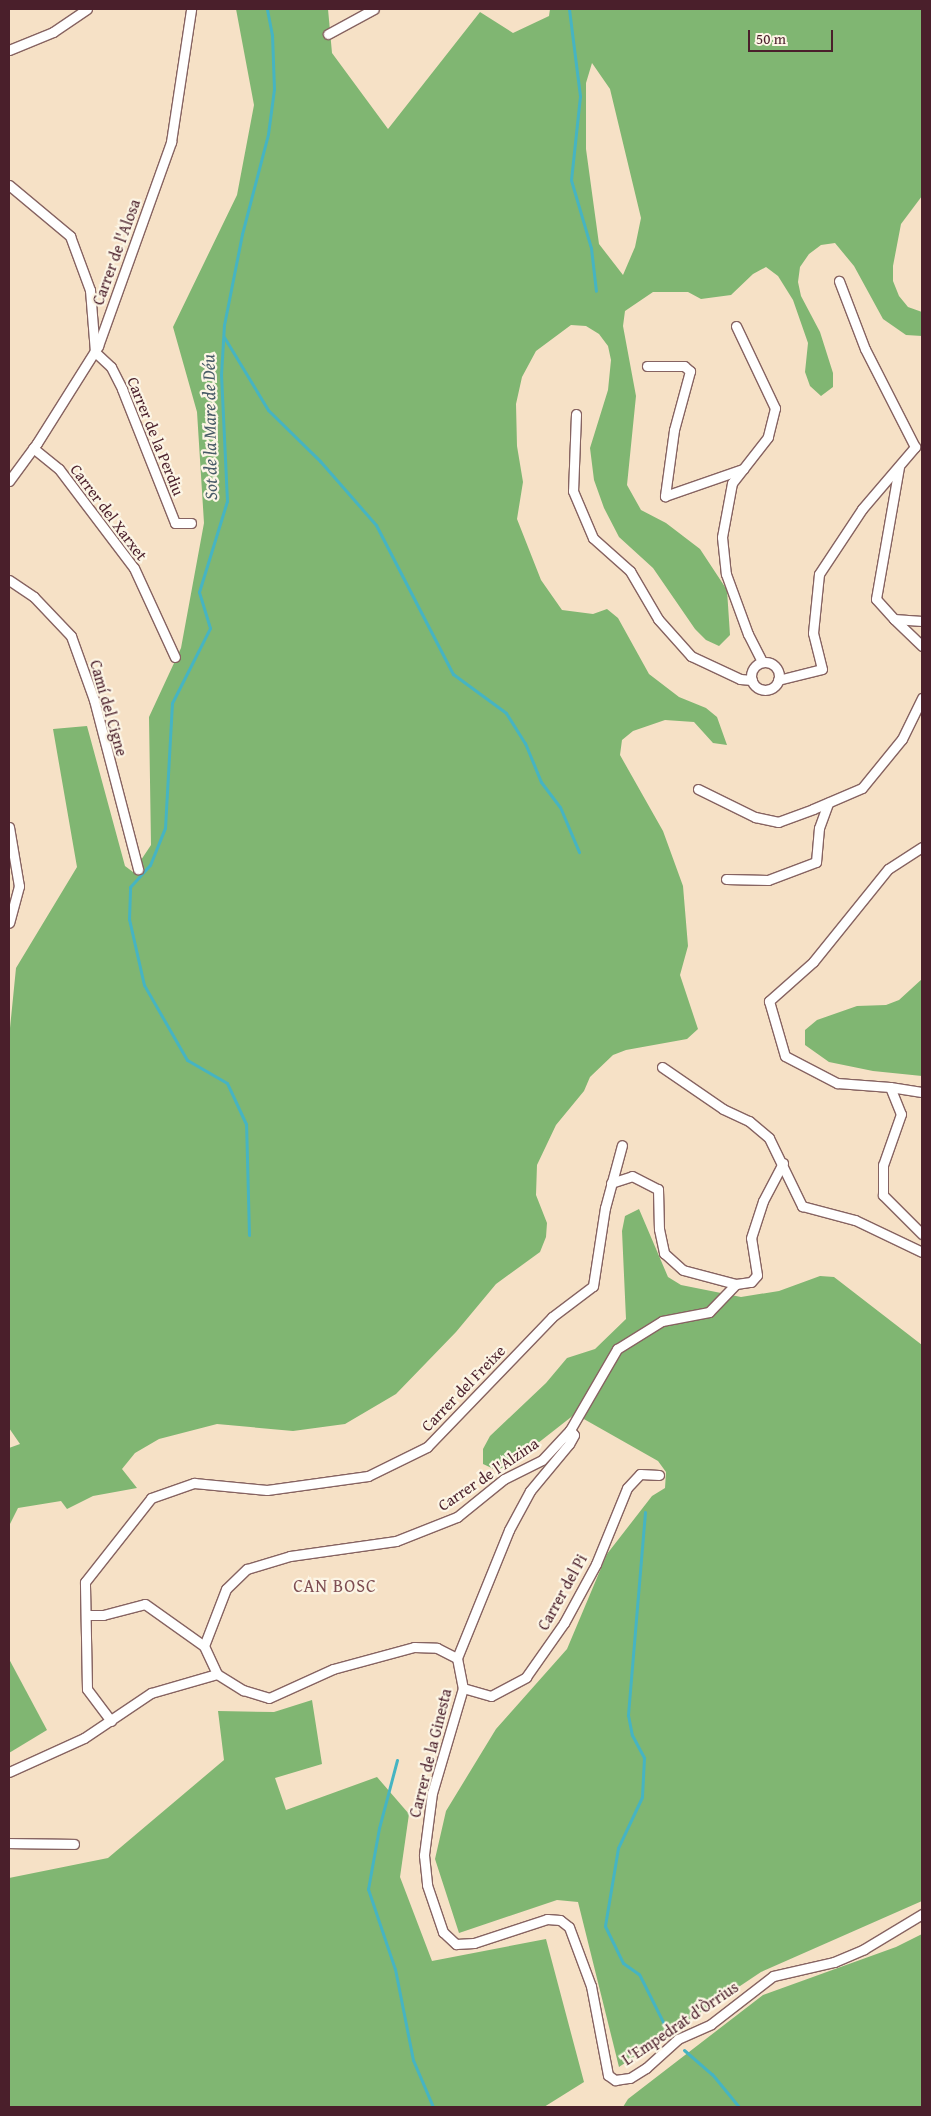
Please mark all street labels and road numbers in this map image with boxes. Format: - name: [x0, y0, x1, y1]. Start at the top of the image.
- street label: Carrer de l'Alosa: [88, 196, 144, 308]
- street label: Carrer de la Perdiu: [123, 374, 189, 498]
- street label: Carrer del Xarxet: [66, 460, 152, 564]
- street label: Camí del Cigne: [86, 658, 132, 758]
- street label: Carrer del Freixe: [417, 1341, 509, 1435]
- street label: Carrer de l'Alzina: [434, 1433, 542, 1515]
- street label: Carrer del Pi: [533, 1551, 591, 1633]
- street label: Carrer de la Ginesta: [405, 1687, 455, 1819]
- street label: L'Empedrat d'Òrrius: [618, 1977, 742, 2069]

